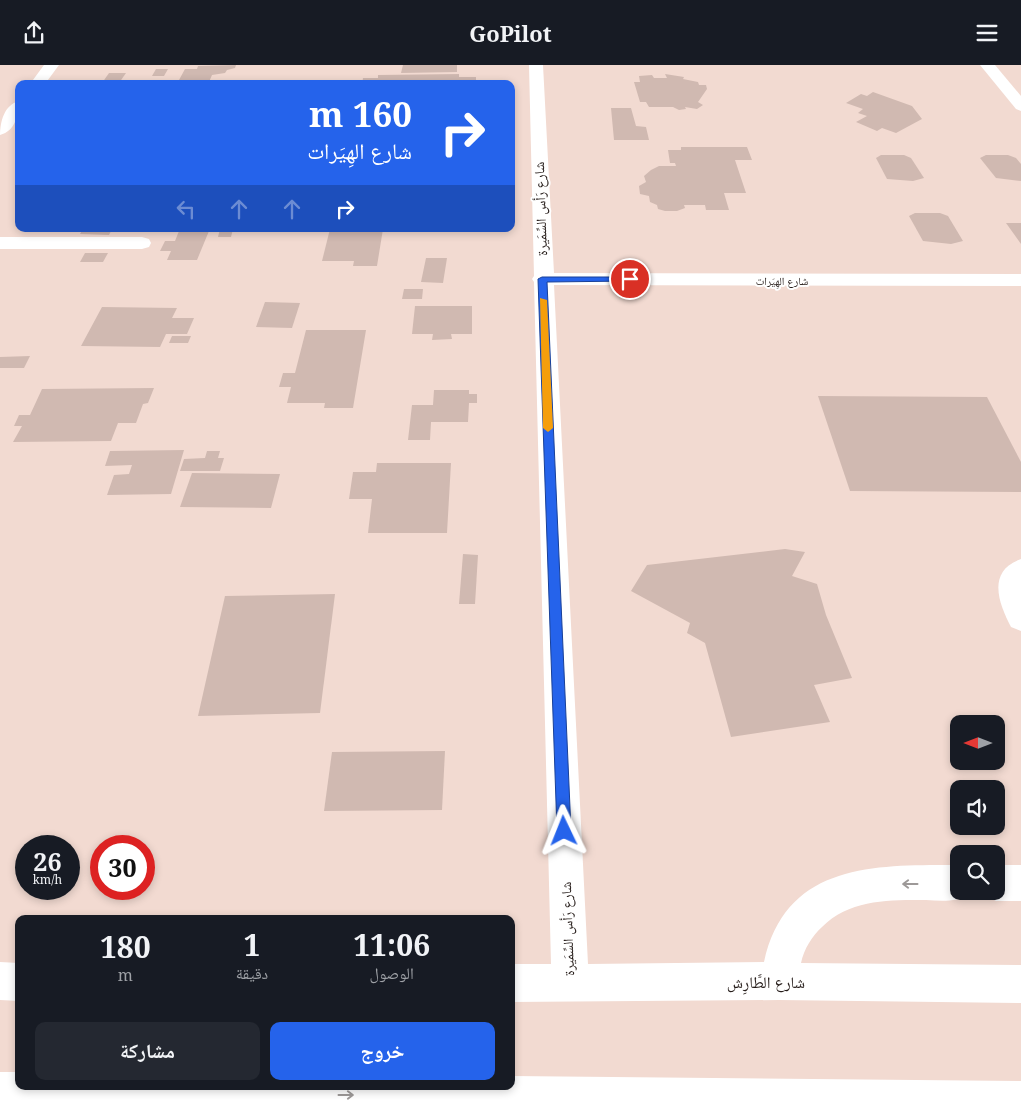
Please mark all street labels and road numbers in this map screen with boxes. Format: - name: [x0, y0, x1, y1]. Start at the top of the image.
- street label: شارع رَأس السِّمَيرة: [529, 161, 552, 257]
- street label: شارع الهِيَرات: [756, 273, 808, 289]
- street label: شارع رَأس السِّمَيرة: [556, 881, 579, 977]
- street label: شارع الطَّارِش: [727, 971, 805, 995]

